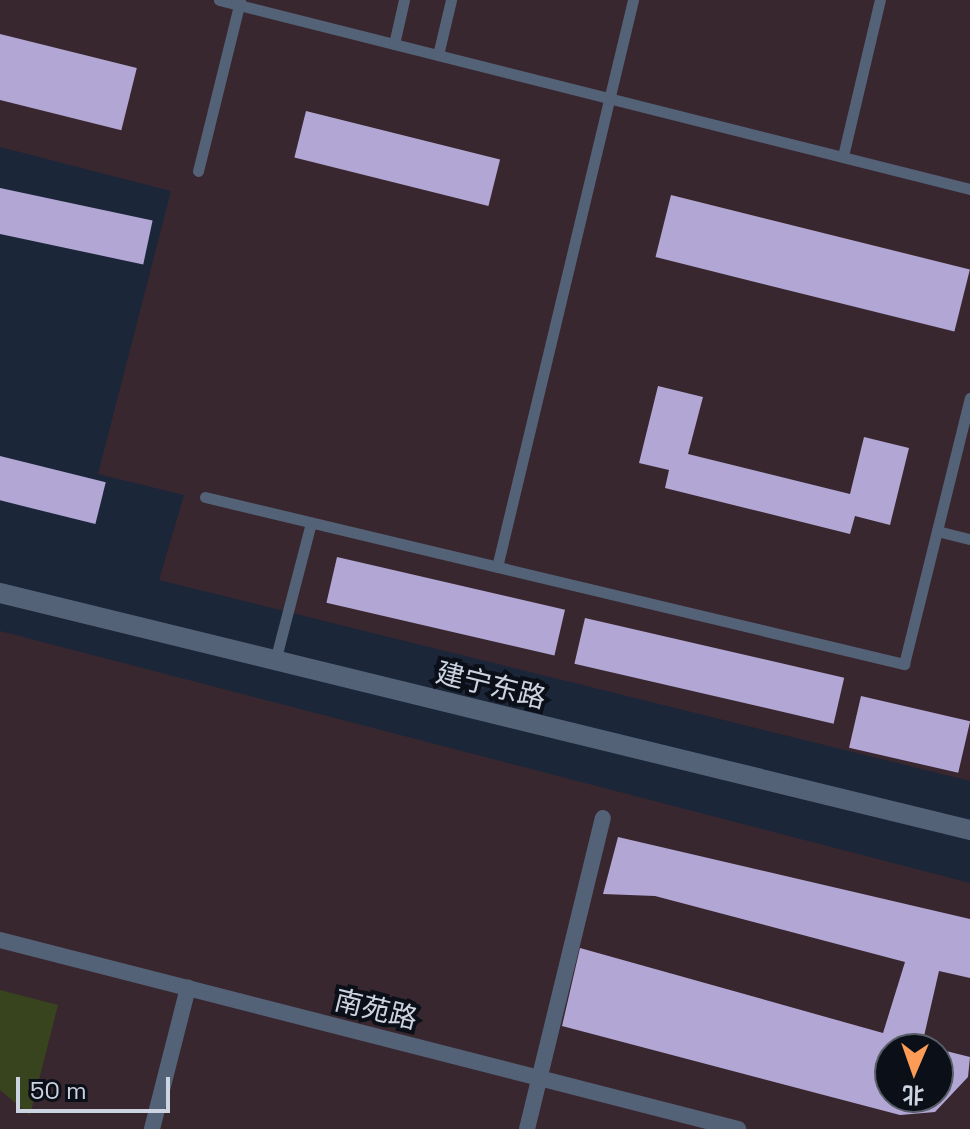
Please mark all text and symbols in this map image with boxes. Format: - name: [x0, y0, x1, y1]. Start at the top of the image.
- street label: 建宁东路: [433, 655, 549, 715]
- street label: 南苑路: [331, 983, 421, 1035]
- north arrow: [874, 1033, 954, 1113]
- scale bar: [20, 1061, 174, 1111]
- text: 50 m: [30, 1075, 87, 1106]
- text: 北: [902, 1081, 925, 1109]

